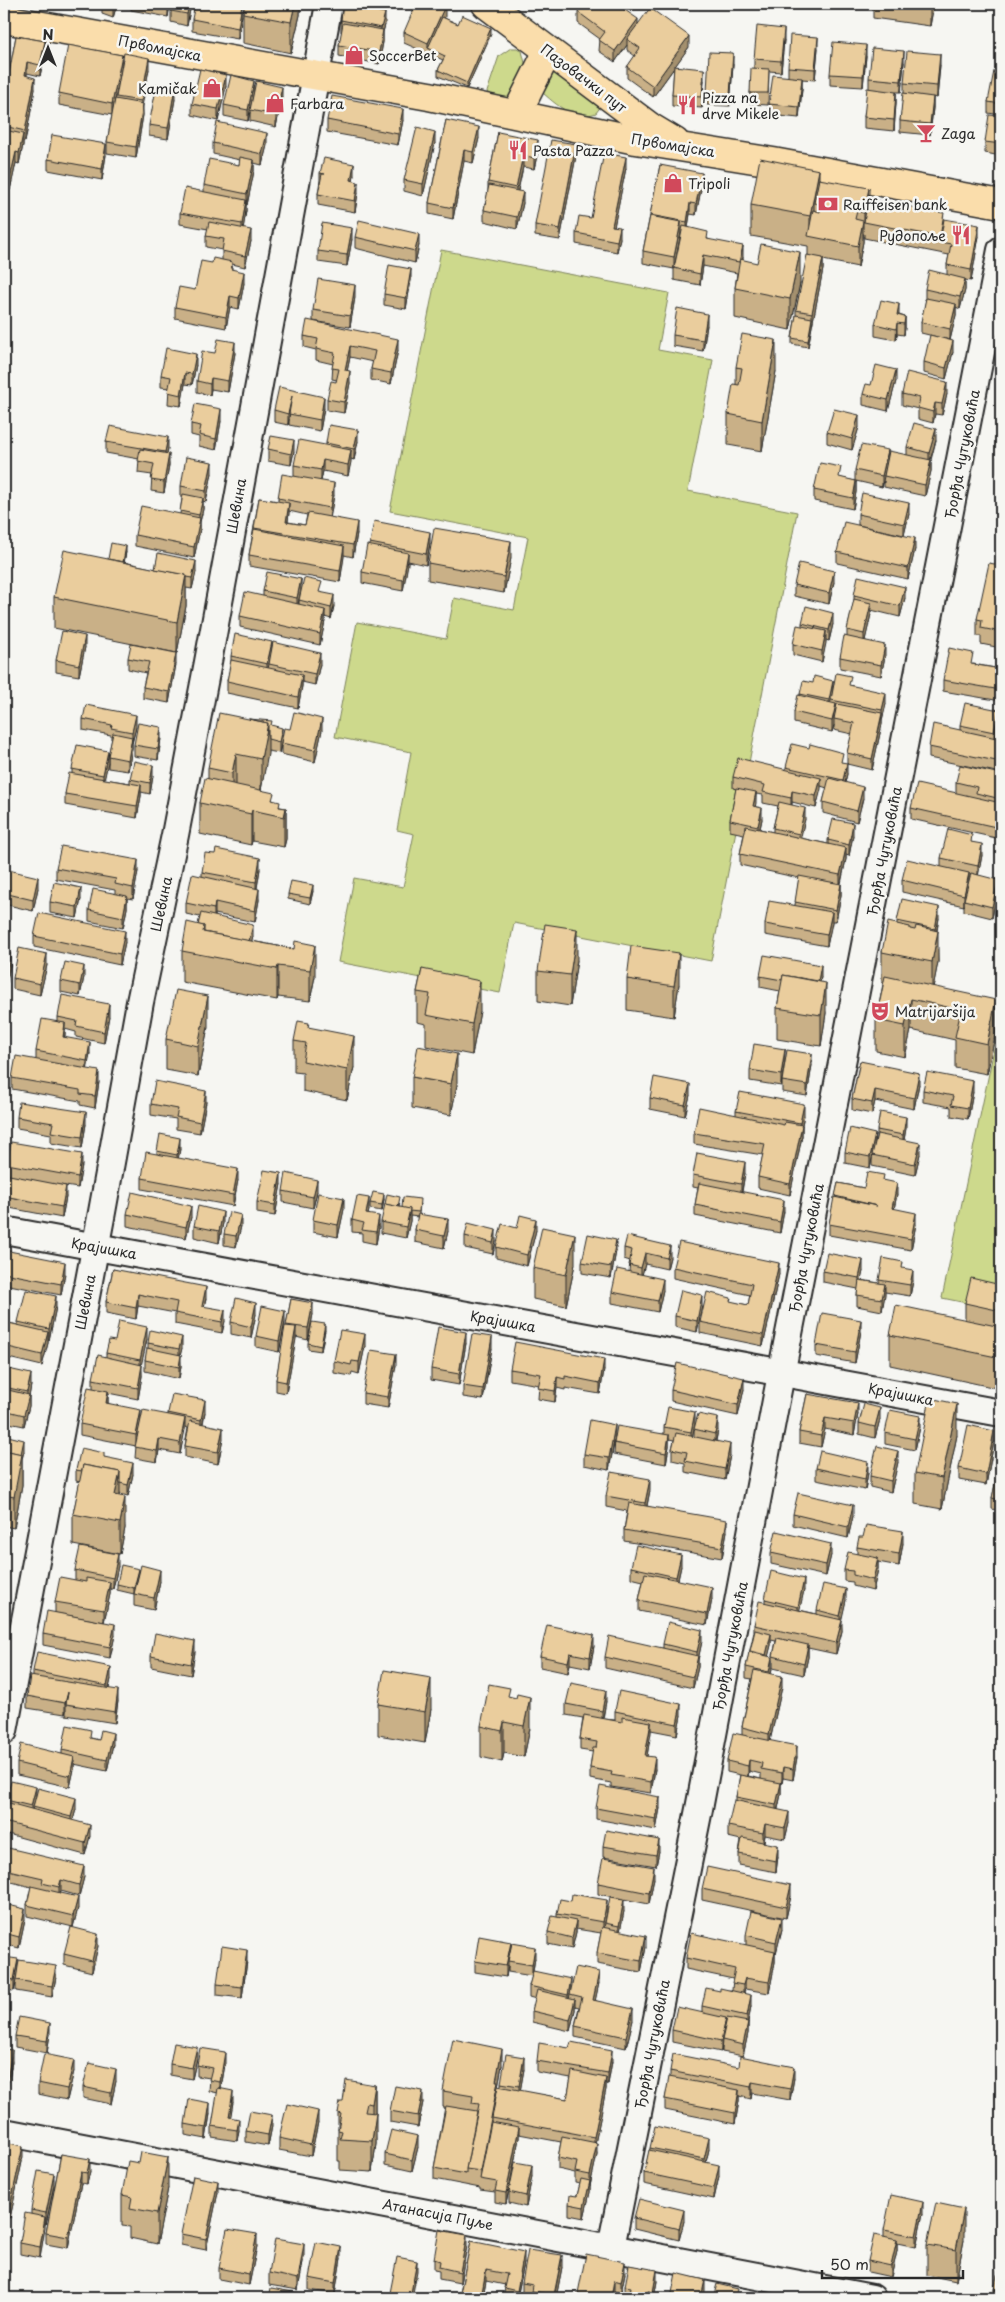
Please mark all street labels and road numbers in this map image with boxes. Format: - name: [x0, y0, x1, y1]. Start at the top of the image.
- street label: Првомајска: [117, 30, 204, 66]
- street label: Пазовачки пут: [537, 39, 632, 118]
- street label: Првомајска: [630, 128, 717, 162]
- street label: Ђорђа Чутуковића: [939, 387, 985, 520]
- street label: Шевина: [221, 476, 251, 535]
- street label: Ђорђа Чутуковића: [861, 784, 907, 917]
- street label: Шевина: [145, 874, 177, 934]
- street label: Ђорђа Чутуковића: [783, 1181, 829, 1314]
- street label: Крајишка: [70, 1232, 139, 1264]
- street label: Шевина: [69, 1272, 101, 1332]
- street label: Крајишка: [469, 1305, 538, 1337]
- street label: Крајишка: [866, 1377, 936, 1411]
- street label: Ђорђа Чутуковића: [707, 1579, 753, 1712]
- street label: Ђорђа Чутуковића: [629, 1977, 675, 2110]
- street label: Атанасија Пуље: [381, 2193, 495, 2235]

